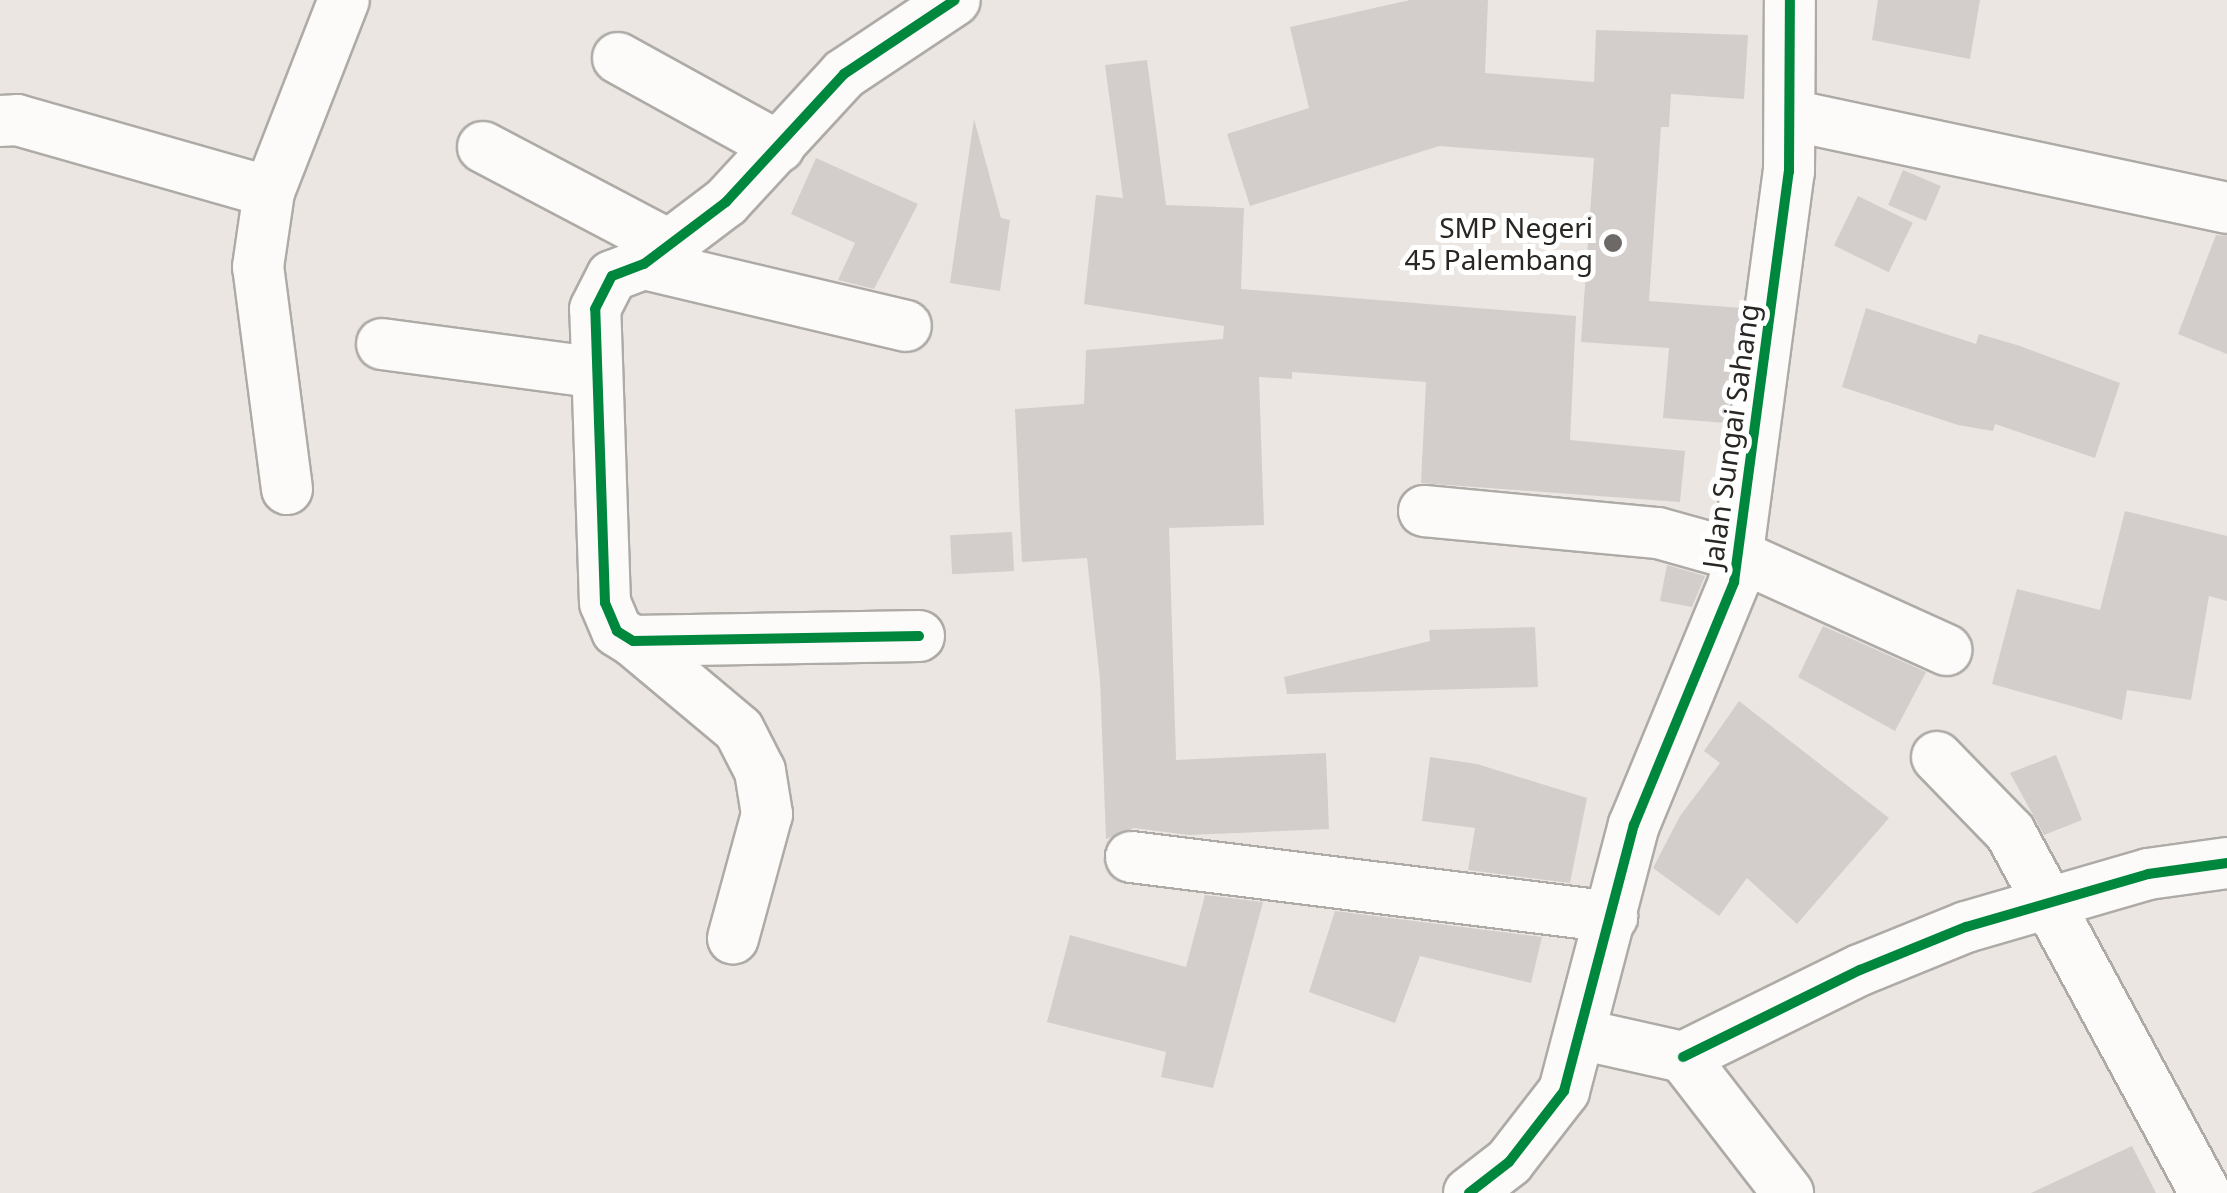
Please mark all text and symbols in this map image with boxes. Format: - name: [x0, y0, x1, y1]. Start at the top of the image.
- place label: SMP Negeri 45 Palembang: [1404, 210, 1593, 276]
- marker: SMP Negeri 45 Palembang: [1602, 232, 1624, 254]
- street label: Jalan Sungai Sahang: [1695, 302, 1765, 570]

